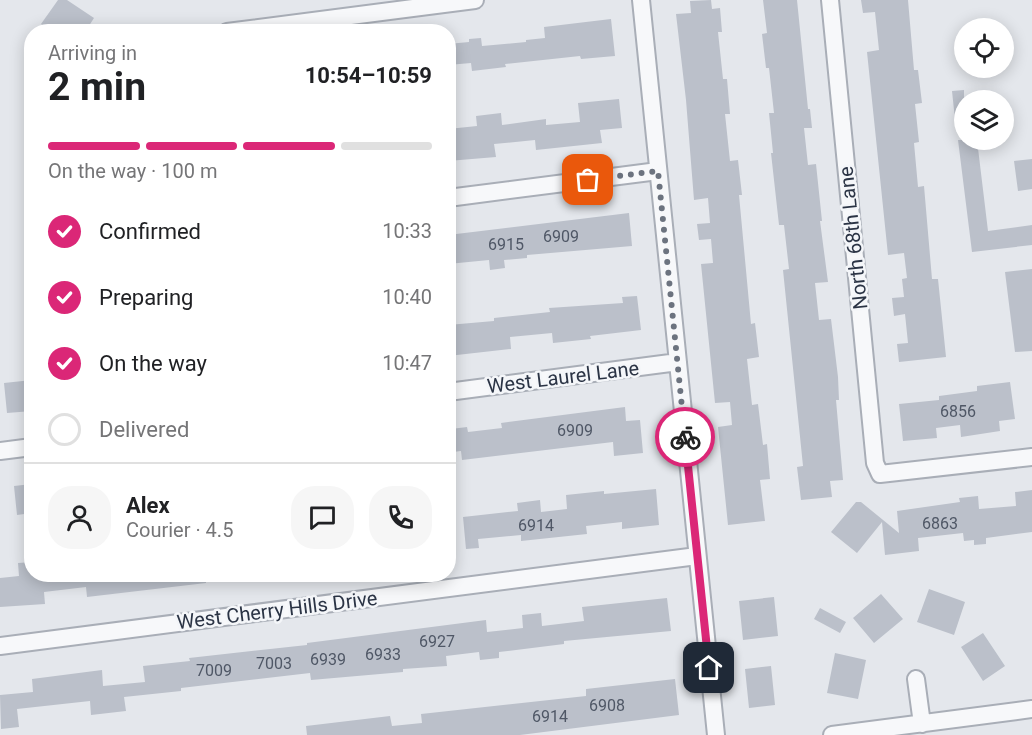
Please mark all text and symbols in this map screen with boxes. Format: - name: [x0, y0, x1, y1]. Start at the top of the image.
- map controls: [954, 18, 1014, 150]
- button: locate: [954, 18, 1014, 78]
- text: Arriving in: [48, 41, 137, 65]
- text: 10:54–10:59: [305, 63, 432, 88]
- text: 2 min: [48, 64, 146, 110]
- button: layers: [954, 90, 1014, 150]
- pin: [562, 154, 613, 205]
- text: On the way · 100 m: [48, 159, 217, 183]
- icon: bag: [571, 163, 604, 196]
- street label: North 68th Lane: [834, 165, 872, 311]
- icon: check: [48, 215, 81, 248]
- text: Confirmed: [99, 219, 201, 244]
- text: 10:33: [382, 219, 432, 243]
- house number: 6909: [543, 227, 579, 246]
- house number: 6915: [488, 235, 524, 254]
- icon: check: [48, 281, 81, 314]
- text: Preparing: [99, 285, 193, 310]
- text: 10:40: [382, 285, 432, 309]
- icon: check: [48, 347, 81, 380]
- text: On the way: [99, 351, 207, 376]
- text: 10:47: [382, 351, 432, 375]
- street label: West Laurel Lane: [486, 356, 640, 398]
- house number: 6856: [940, 402, 976, 421]
- courier: [655, 407, 715, 467]
- text: Delivered: [99, 417, 189, 442]
- house number: 6909: [557, 421, 593, 440]
- icon: bike: [669, 421, 702, 454]
- button: person: [48, 486, 111, 549]
- button: chat: [291, 486, 354, 549]
- button: phone: [369, 486, 432, 549]
- text: Alex: [126, 493, 170, 518]
- house number: 6863: [922, 514, 958, 533]
- house number: 6914: [518, 516, 554, 535]
- text: Courier · 4.5: [126, 518, 233, 542]
- street label: West Cherry Hills Drive: [175, 586, 379, 634]
- house number: 6927: [419, 632, 455, 651]
- pin: [683, 642, 734, 693]
- house number: 6933: [365, 645, 401, 664]
- house number: 6939: [310, 650, 346, 669]
- icon: home: [692, 651, 725, 684]
- house number: 7003: [256, 654, 292, 673]
- house number: 7009: [196, 661, 232, 680]
- house number: 6908: [589, 696, 625, 715]
- house number: 6914: [532, 707, 568, 726]

